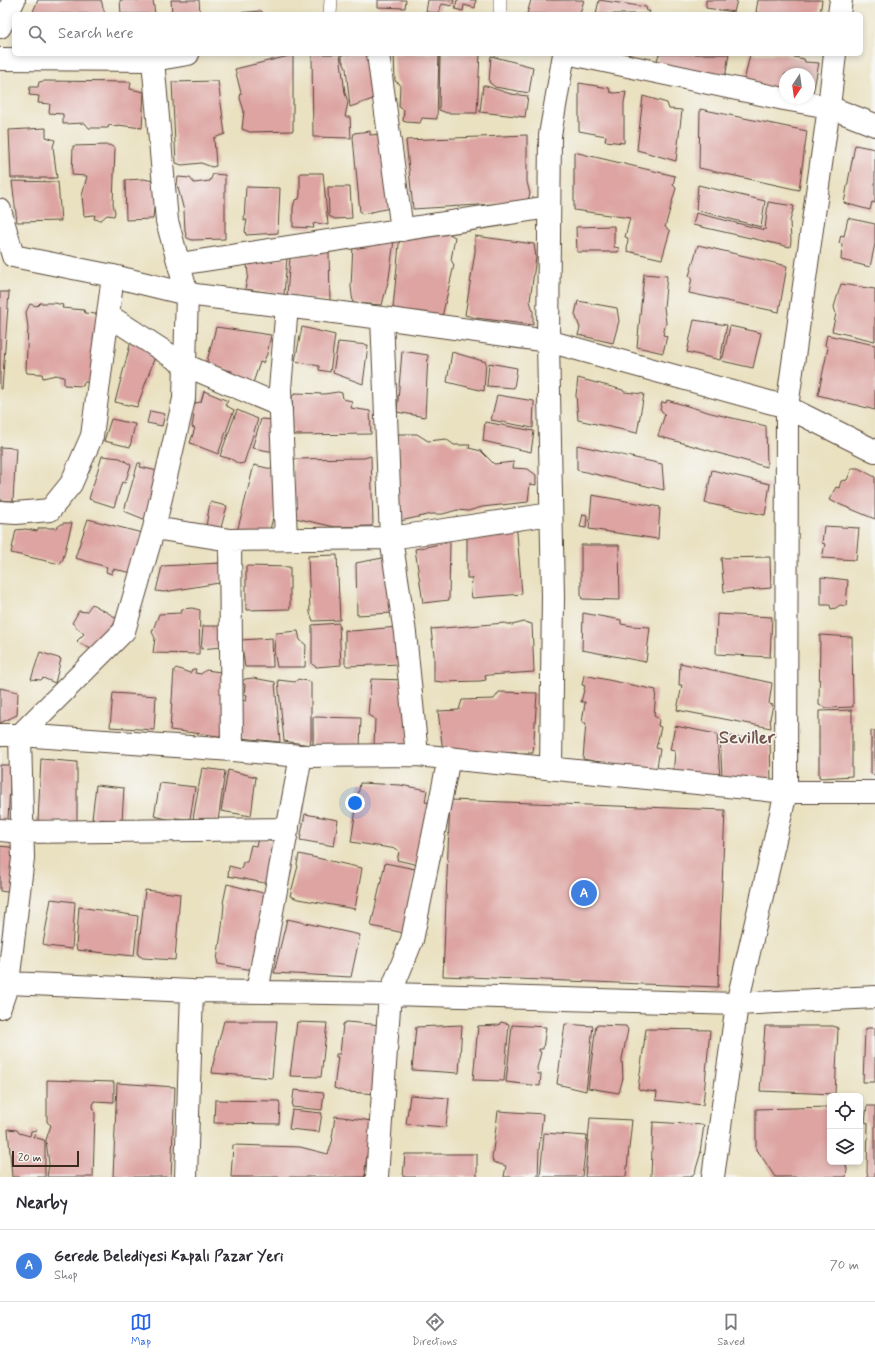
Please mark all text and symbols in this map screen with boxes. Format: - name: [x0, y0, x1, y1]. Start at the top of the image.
- search box: [12, 12, 863, 56]
- icon: search: [26, 23, 48, 45]
- text: Search here: [58, 24, 134, 44]
- north arrow: [779, 68, 815, 104]
- district label: Seviller: [719, 726, 775, 750]
- your location: [345, 793, 365, 813]
- pin: A: [571, 878, 597, 908]
- map controls: [827, 1093, 863, 1165]
- button: locate: [827, 1093, 863, 1129]
- button: layers: [827, 1129, 863, 1165]
- scale bar: [12, 1149, 79, 1168]
- text: 20 m: [18, 1151, 41, 1165]
- text: Nearby: [16, 1192, 68, 1214]
- text: Gerede Belediyesi Kapalı Pazar Yeri: [54, 1247, 283, 1267]
- text: A: [25, 1257, 33, 1274]
- text: 70 m: [830, 1257, 859, 1274]
- text: Shop: [54, 1267, 78, 1284]
- tab: Map: [130, 1311, 152, 1349]
- tab: Directions: [412, 1311, 457, 1349]
- tab: Saved: [717, 1311, 745, 1349]

